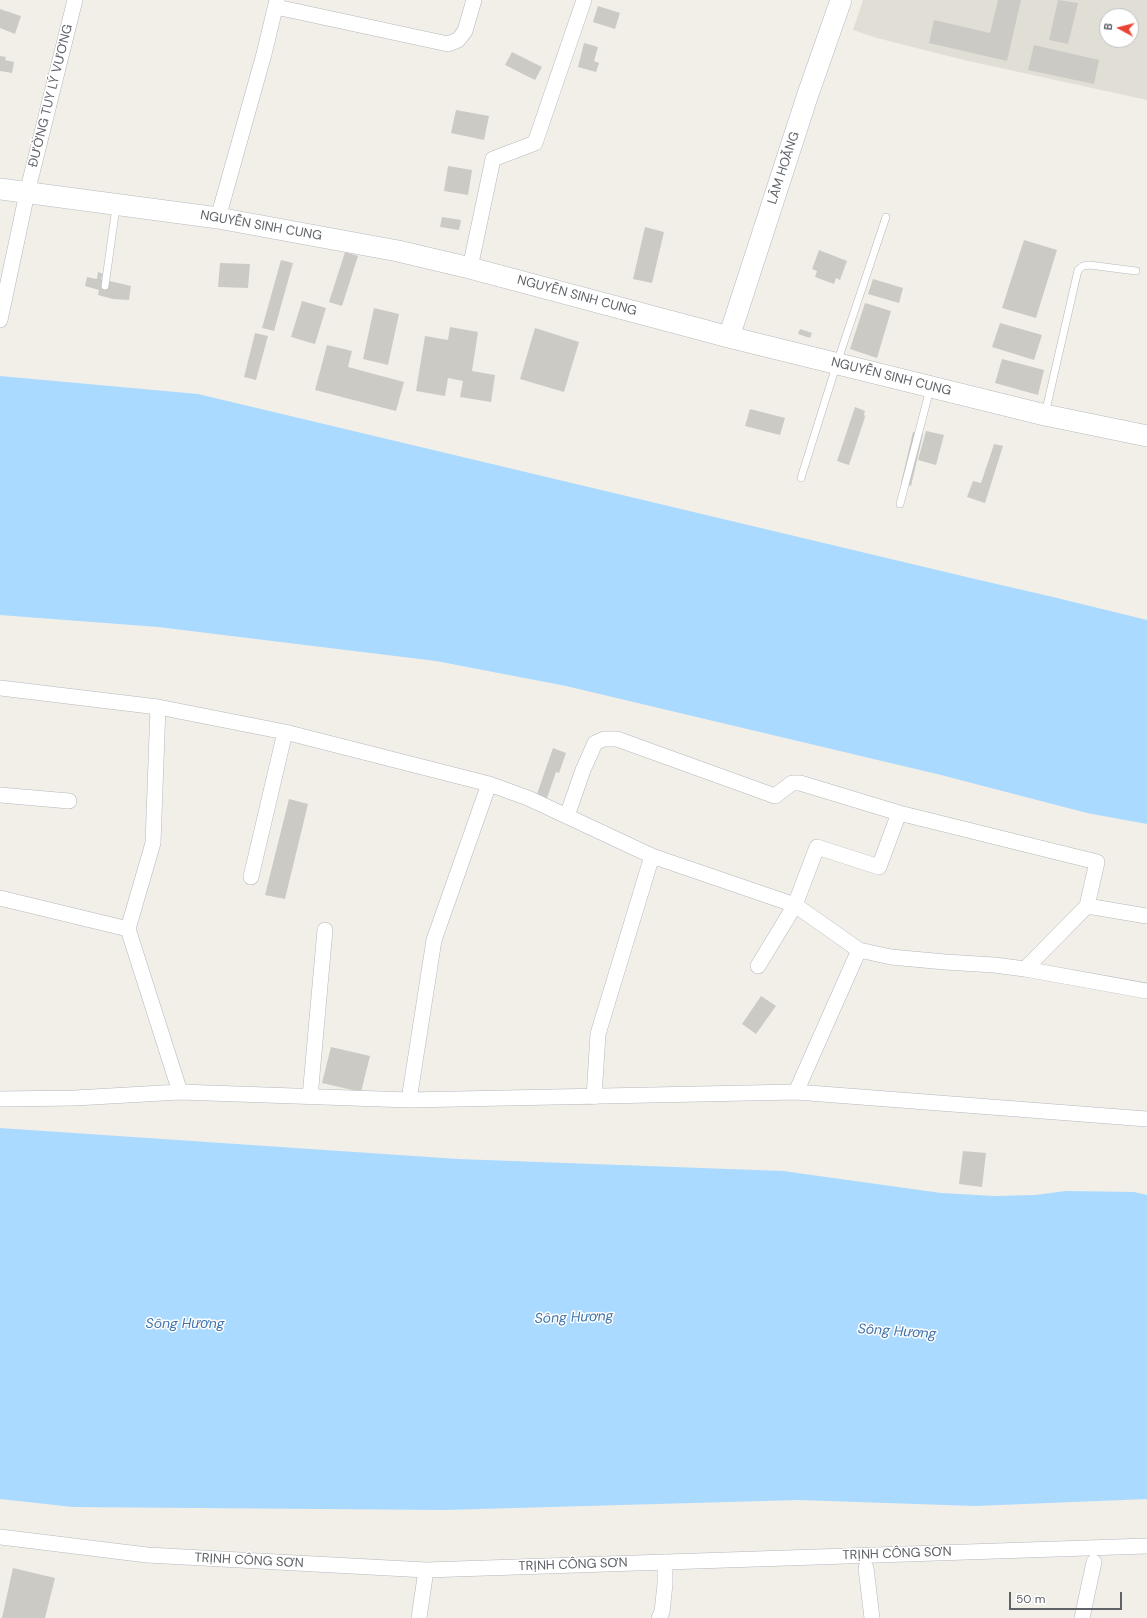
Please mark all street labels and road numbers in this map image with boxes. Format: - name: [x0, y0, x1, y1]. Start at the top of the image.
- street label: ĐƯỜNG TUY LÝ VƯƠNG: [26, 23, 76, 169]
- street label: LÂM HOẰNG: [765, 130, 803, 206]
- street label: NGUYỄN SINH CUNG: [199, 208, 323, 244]
- street label: NGUYỄN SINH CUNG: [515, 273, 639, 319]
- street label: NGUYỄN SINH CUNG: [829, 355, 953, 399]
- street label: TRỊNH CÔNG SƠN: [842, 1544, 952, 1564]
- street label: TRỊNH CÔNG SƠN: [194, 1550, 304, 1572]
- street label: TRỊNH CÔNG SƠN: [518, 1555, 628, 1575]

